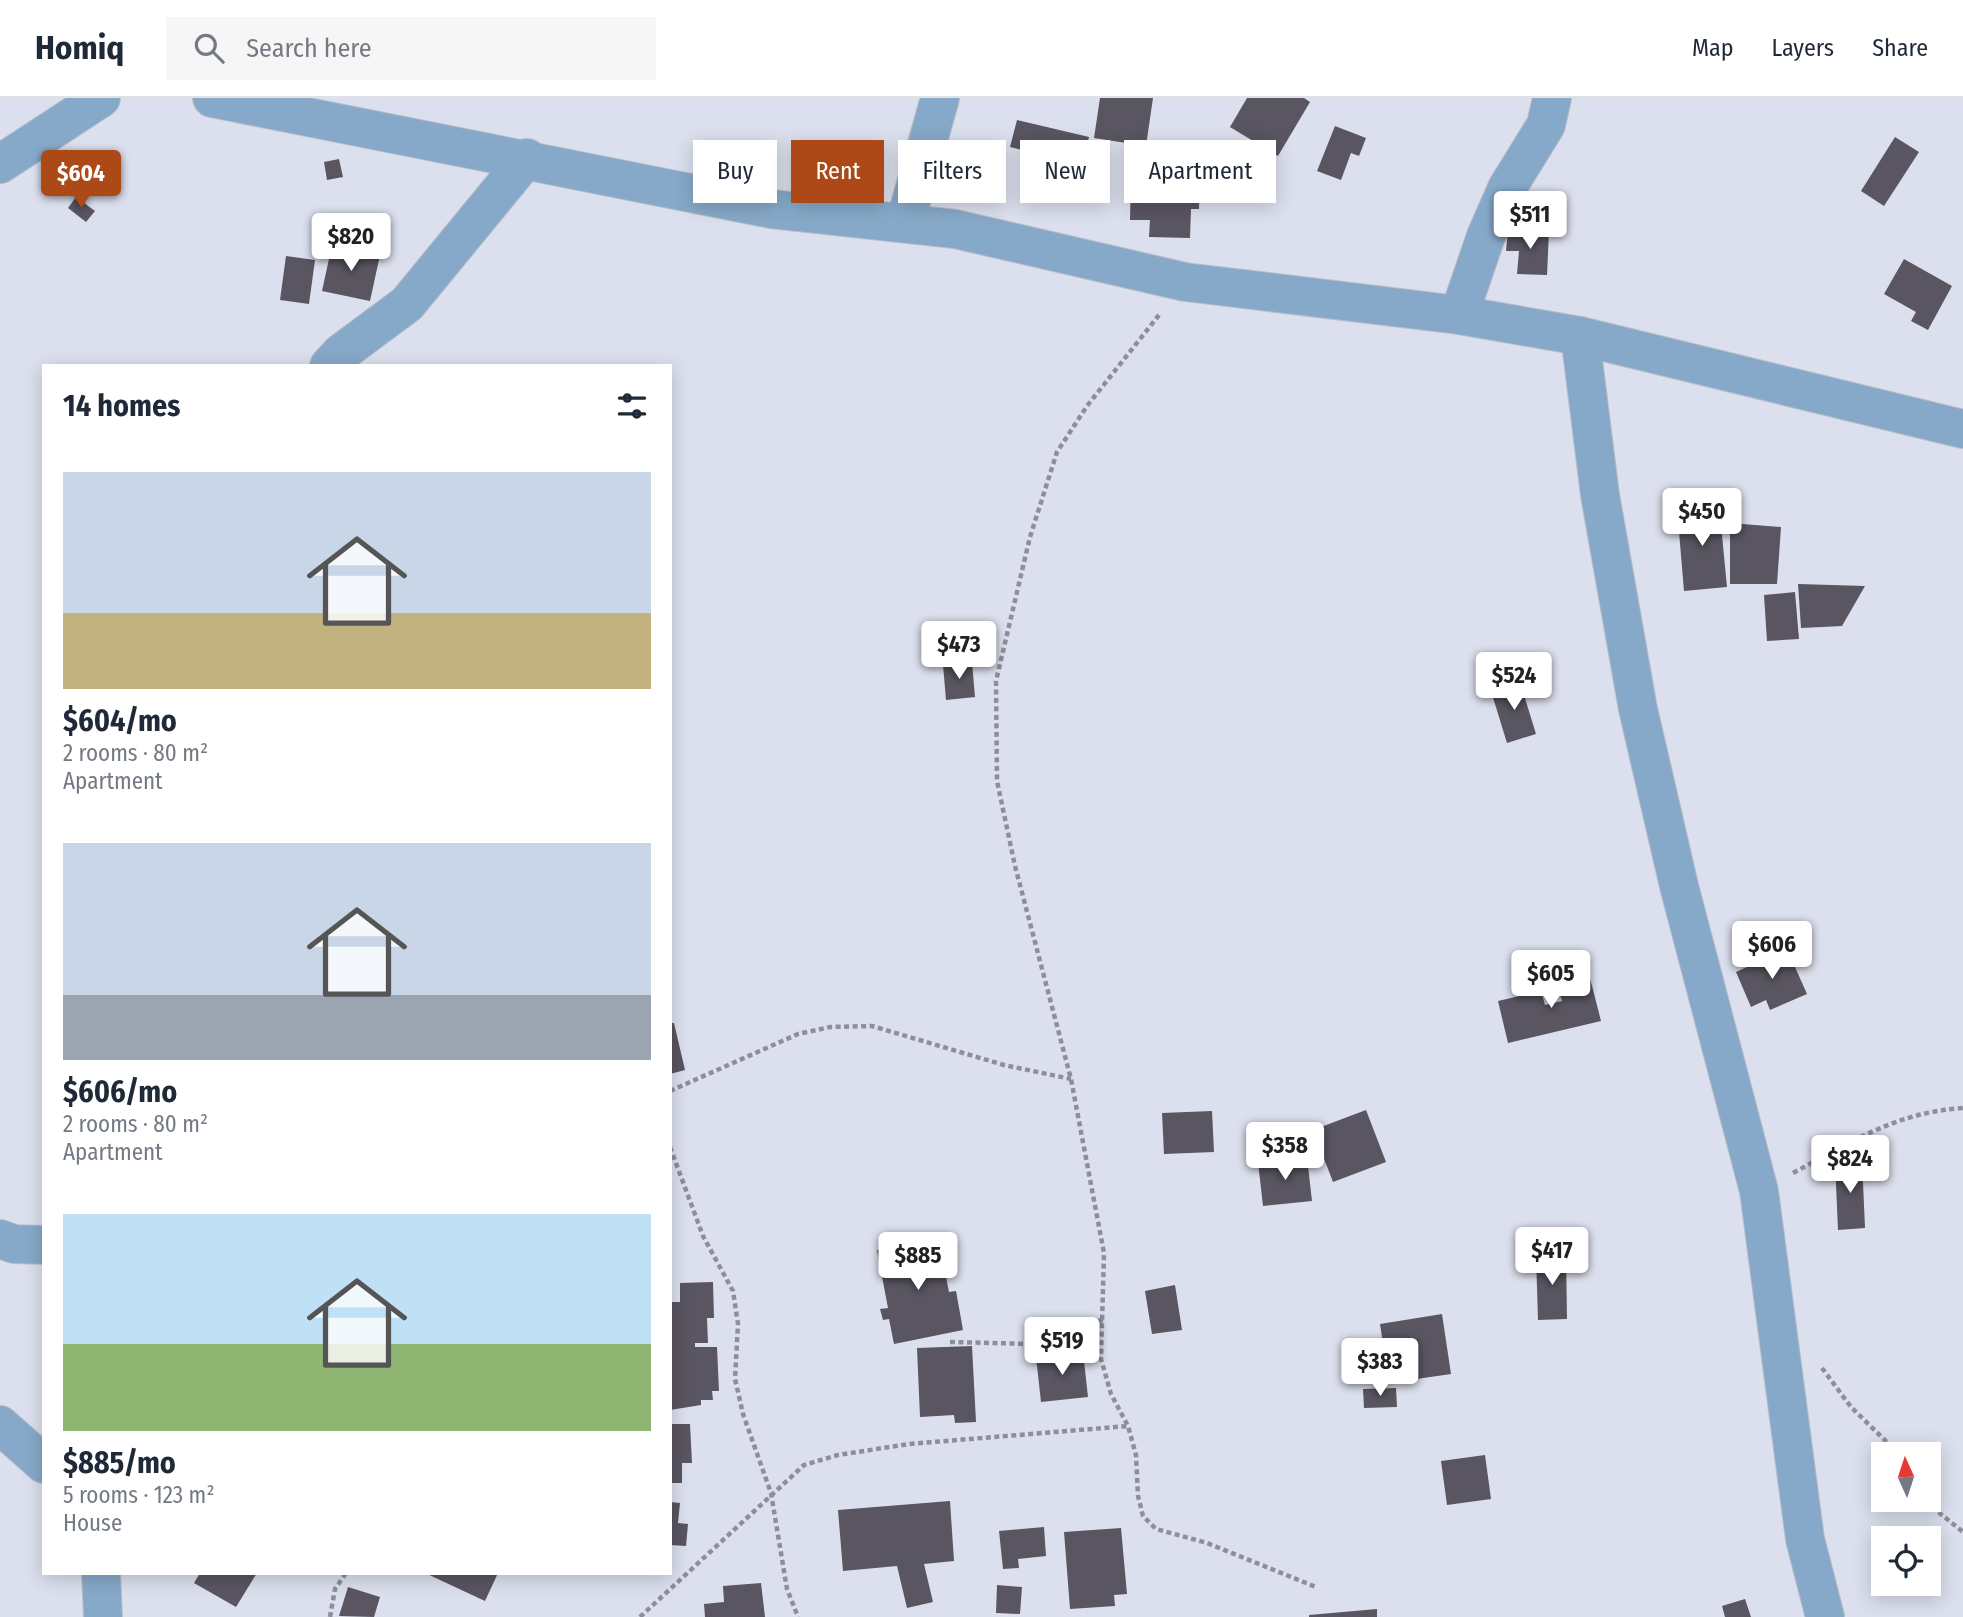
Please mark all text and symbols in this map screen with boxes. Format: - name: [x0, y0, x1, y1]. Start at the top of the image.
- search box: [166, 17, 656, 80]
- text: Homiq: [35, 28, 124, 68]
- icon: search: [190, 29, 228, 67]
- text: Search here: [246, 33, 371, 64]
- text: Map: [1692, 34, 1734, 62]
- text: Layers: [1772, 34, 1834, 62]
- text: Share: [1872, 34, 1928, 62]
- chip: Buy: [693, 140, 777, 203]
- chip: Rent: [791, 140, 884, 203]
- chip: Filters: [898, 140, 1006, 203]
- chip: New: [1020, 140, 1110, 203]
- chip: Apartment: [1124, 140, 1276, 203]
- pin: $604: [40, 150, 122, 210]
- text: $604: [57, 159, 105, 187]
- pin: $511: [1489, 192, 1571, 251]
- text: $511: [1510, 200, 1550, 228]
- pin: $820: [310, 214, 392, 273]
- text: $820: [328, 222, 374, 250]
- icon: filters: [613, 387, 651, 425]
- text: 14 homes: [63, 388, 180, 424]
- pin: $450: [1661, 489, 1743, 548]
- text: $450: [1679, 497, 1725, 525]
- icon: home: [294, 518, 420, 644]
- pin: $473: [918, 622, 1000, 681]
- text: $473: [937, 630, 981, 658]
- pin: $524: [1473, 652, 1555, 712]
- text: $524: [1492, 661, 1536, 689]
- text: $604/mo: [63, 703, 177, 739]
- text: 2 rooms · 80 m²: [63, 739, 208, 767]
- text: Apartment: [63, 767, 163, 795]
- icon: home: [294, 889, 420, 1015]
- pin: $606: [1731, 922, 1813, 981]
- text: $606: [1748, 930, 1796, 958]
- pin: $605: [1510, 950, 1592, 1010]
- text: $605: [1527, 959, 1575, 987]
- text: $606/mo: [63, 1074, 177, 1110]
- text: 2 rooms · 80 m²: [63, 1110, 208, 1138]
- pin: $358: [1244, 1122, 1326, 1182]
- text: $358: [1262, 1131, 1308, 1159]
- pin: $824: [1809, 1136, 1891, 1195]
- text: Apartment: [63, 1138, 163, 1166]
- text: $824: [1827, 1144, 1873, 1172]
- pin: $417: [1511, 1228, 1593, 1287]
- pin: $885: [877, 1232, 959, 1292]
- text: $417: [1531, 1236, 1573, 1264]
- text: $885: [894, 1241, 942, 1269]
- icon: home: [294, 1260, 420, 1386]
- pin: $519: [1021, 1318, 1103, 1377]
- text: $519: [1040, 1326, 1084, 1354]
- pin: $383: [1339, 1338, 1421, 1398]
- text: $383: [1357, 1347, 1403, 1375]
- north arrow: [1871, 1442, 1941, 1512]
- map controls: [1871, 1442, 1941, 1596]
- text: $885/mo: [63, 1445, 176, 1481]
- text: 5 rooms · 123 m²: [63, 1481, 214, 1509]
- text: House: [63, 1509, 122, 1537]
- button: locate: [1871, 1526, 1941, 1596]

